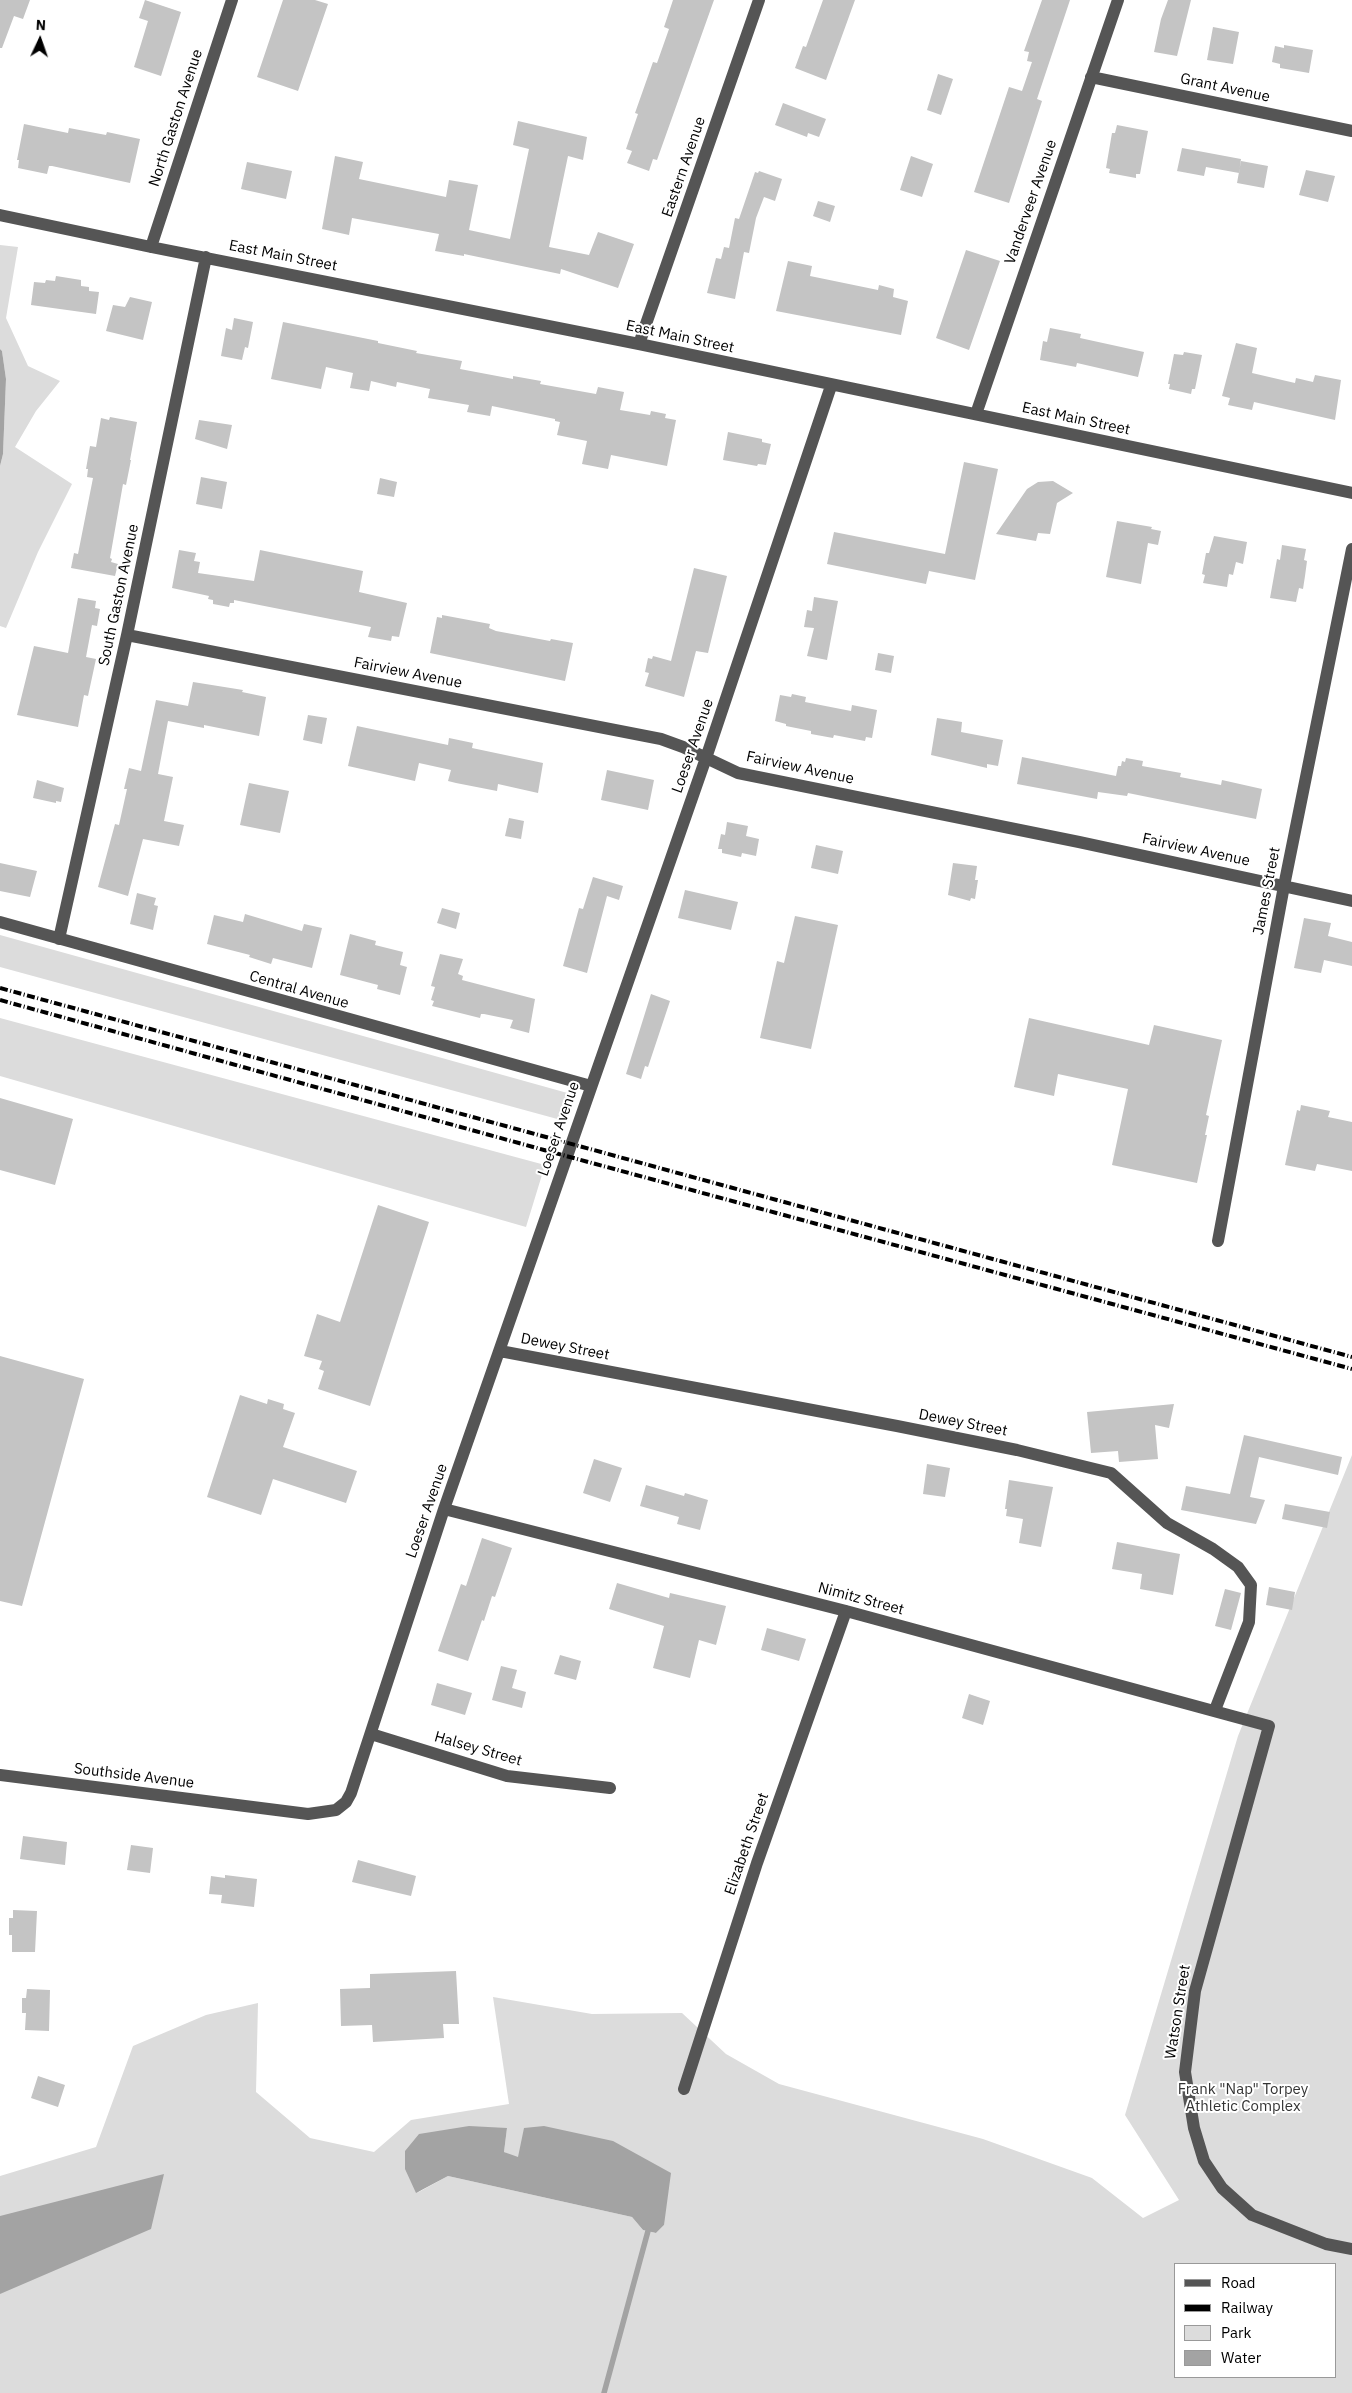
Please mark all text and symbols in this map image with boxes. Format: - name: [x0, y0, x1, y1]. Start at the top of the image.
- north arrow: [15, 15, 65, 65]
- text: N: [35, 16, 46, 34]
- street label: North Gaston Avenue: [145, 47, 207, 189]
- street label: Grant Avenue: [1178, 70, 1272, 106]
- street label: Eastern Avenue: [658, 114, 710, 220]
- street label: Vanderveer Avenue: [1001, 137, 1061, 267]
- street label: East Main Street: [227, 237, 339, 275]
- street label: East Main Street: [624, 317, 736, 357]
- street label: East Main Street: [1020, 399, 1132, 439]
- street label: South Gaston Avenue: [95, 523, 143, 667]
- street label: Fairview Avenue: [352, 654, 464, 692]
- street label: Loeser Avenue: [668, 696, 718, 796]
- street label: Fairview Avenue: [745, 748, 855, 788]
- street label: Fairview Avenue: [1141, 830, 1251, 870]
- street label: James Street: [1250, 846, 1284, 936]
- street label: Central Avenue: [247, 967, 351, 1013]
- street label: Loeser Avenue: [534, 1079, 584, 1179]
- street label: Dewey Street: [519, 1330, 611, 1364]
- street label: Dewey Street: [917, 1406, 1009, 1440]
- street label: Loeser Avenue: [402, 1461, 452, 1561]
- street label: Nimitz Street: [816, 1579, 906, 1619]
- street label: Halsey Street: [432, 1728, 524, 1770]
- street label: Southside Avenue: [73, 1760, 195, 1792]
- street label: Elizabeth Street: [721, 1791, 773, 1897]
- street label: Watson Street: [1162, 1963, 1194, 2061]
- park label: Frank "Nap" Torpey Athletic Complex: [1178, 2081, 1308, 2116]
- legend: [1174, 2263, 1337, 2378]
- text: Road: [1221, 2273, 1256, 2292]
- text: Railway: [1221, 2298, 1273, 2317]
- text: Park: [1221, 2323, 1251, 2342]
- text: Water: [1221, 2348, 1261, 2367]

